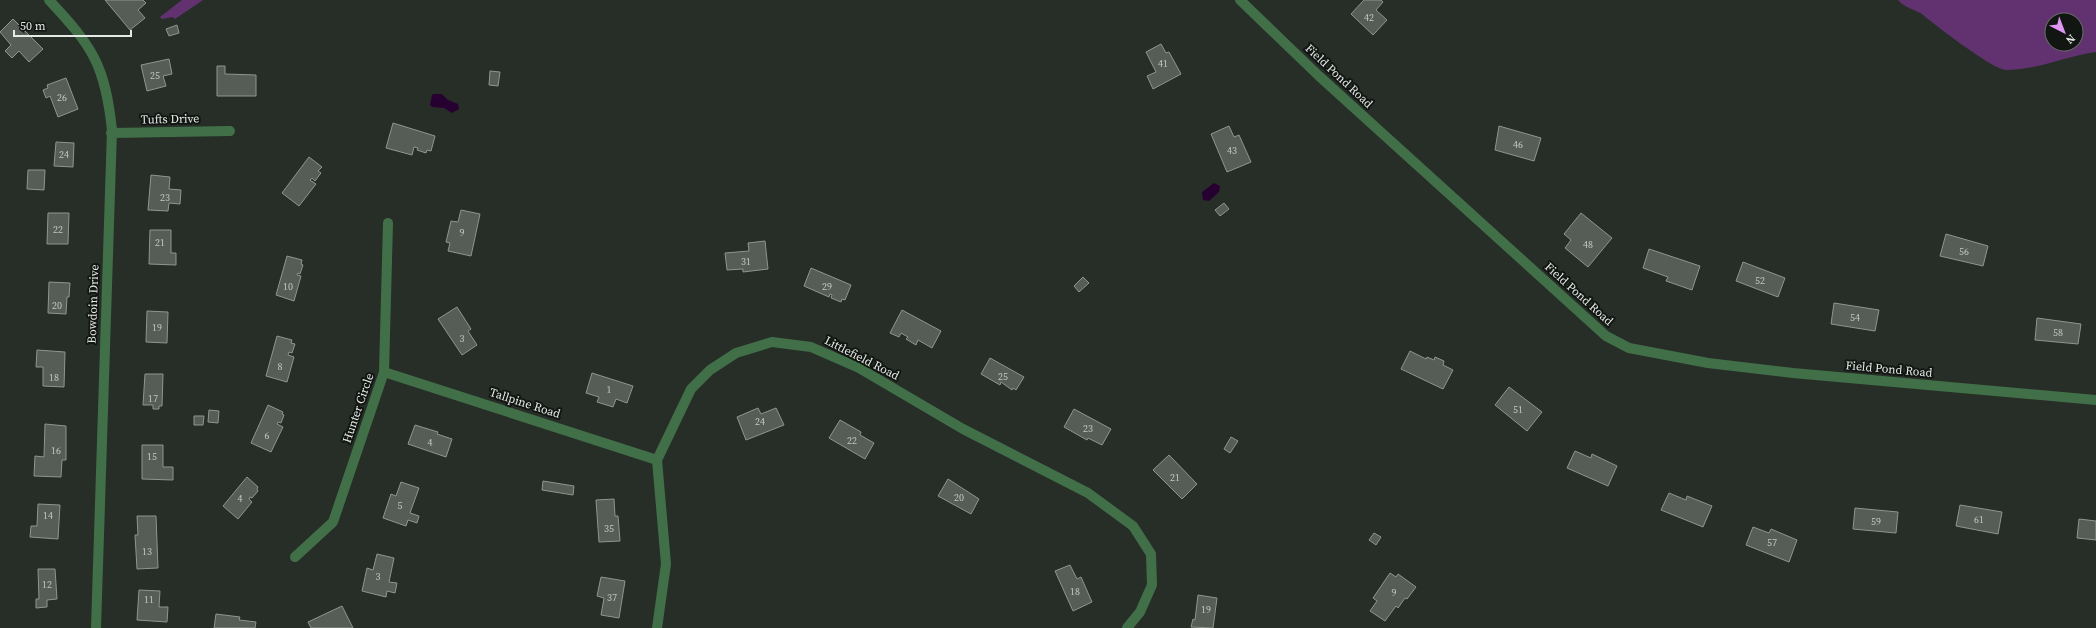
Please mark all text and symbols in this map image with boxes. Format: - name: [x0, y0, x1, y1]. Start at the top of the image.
- house number: 42: [1364, 11, 1374, 24]
- scale bar: [14, 12, 131, 38]
- north arrow: [2044, 12, 2084, 52]
- text: 50 m: [20, 18, 46, 34]
- text: N: [2062, 31, 2078, 47]
- street label: Field Pond Road: [1302, 40, 1376, 112]
- house number: 41: [1158, 57, 1168, 70]
- house number: 25: [150, 69, 160, 82]
- house number: 26: [57, 91, 67, 104]
- street label: Tufts Drive: [141, 110, 199, 128]
- house number: 46: [1513, 138, 1523, 151]
- house number: 43: [1227, 144, 1237, 157]
- house number: 24: [59, 148, 69, 161]
- house number: 23: [160, 191, 170, 204]
- house number: 22: [53, 223, 63, 236]
- house number: 9: [460, 226, 465, 239]
- house number: 21: [155, 236, 165, 249]
- house number: 48: [1583, 238, 1593, 251]
- house number: 56: [1959, 245, 1969, 258]
- house number: 31: [741, 255, 751, 268]
- street label: Field Pond Road: [1541, 259, 1617, 329]
- street label: Bowdoin Drive: [84, 264, 102, 344]
- house number: 52: [1755, 274, 1765, 287]
- house number: 10: [283, 280, 293, 293]
- house number: 29: [822, 280, 832, 293]
- house number: 20: [52, 299, 62, 312]
- house number: 54: [1850, 311, 1860, 324]
- house number: 19: [152, 321, 162, 334]
- house number: 58: [2053, 326, 2063, 339]
- house number: 3: [460, 332, 465, 345]
- street label: Littlefield Road: [822, 332, 902, 384]
- street label: Field Pond Road: [1845, 357, 1933, 381]
- house number: 8: [278, 360, 283, 373]
- house number: 25: [998, 370, 1008, 383]
- house number: 18: [49, 371, 59, 384]
- street label: Hunter Circle: [339, 371, 377, 445]
- house number: 1: [607, 383, 612, 396]
- street label: Tallpine Road: [487, 384, 563, 422]
- house number: 17: [148, 392, 158, 405]
- house number: 51: [1513, 403, 1523, 416]
- house number: 24: [755, 415, 765, 428]
- house number: 23: [1083, 422, 1093, 435]
- house number: 6: [265, 429, 270, 442]
- house number: 22: [847, 434, 857, 447]
- house number: 4: [428, 436, 433, 449]
- house number: 16: [51, 444, 61, 457]
- house number: 15: [147, 450, 157, 463]
- house number: 21: [1170, 471, 1180, 484]
- house number: 20: [954, 491, 964, 504]
- house number: 4: [238, 492, 243, 505]
- house number: 5: [398, 499, 403, 512]
- house number: 14: [43, 509, 53, 522]
- house number: 61: [1974, 513, 1984, 526]
- house number: 59: [1871, 515, 1881, 528]
- house number: 35: [604, 522, 614, 535]
- house number: 57: [1767, 536, 1777, 549]
- house number: 13: [142, 545, 152, 558]
- house number: 3: [376, 570, 381, 583]
- house number: 12: [42, 578, 52, 591]
- house number: 18: [1070, 585, 1080, 598]
- house number: 9: [1392, 586, 1397, 599]
- house number: 37: [607, 591, 617, 604]
- house number: 11: [144, 593, 154, 606]
- house number: 19: [1201, 603, 1211, 616]

